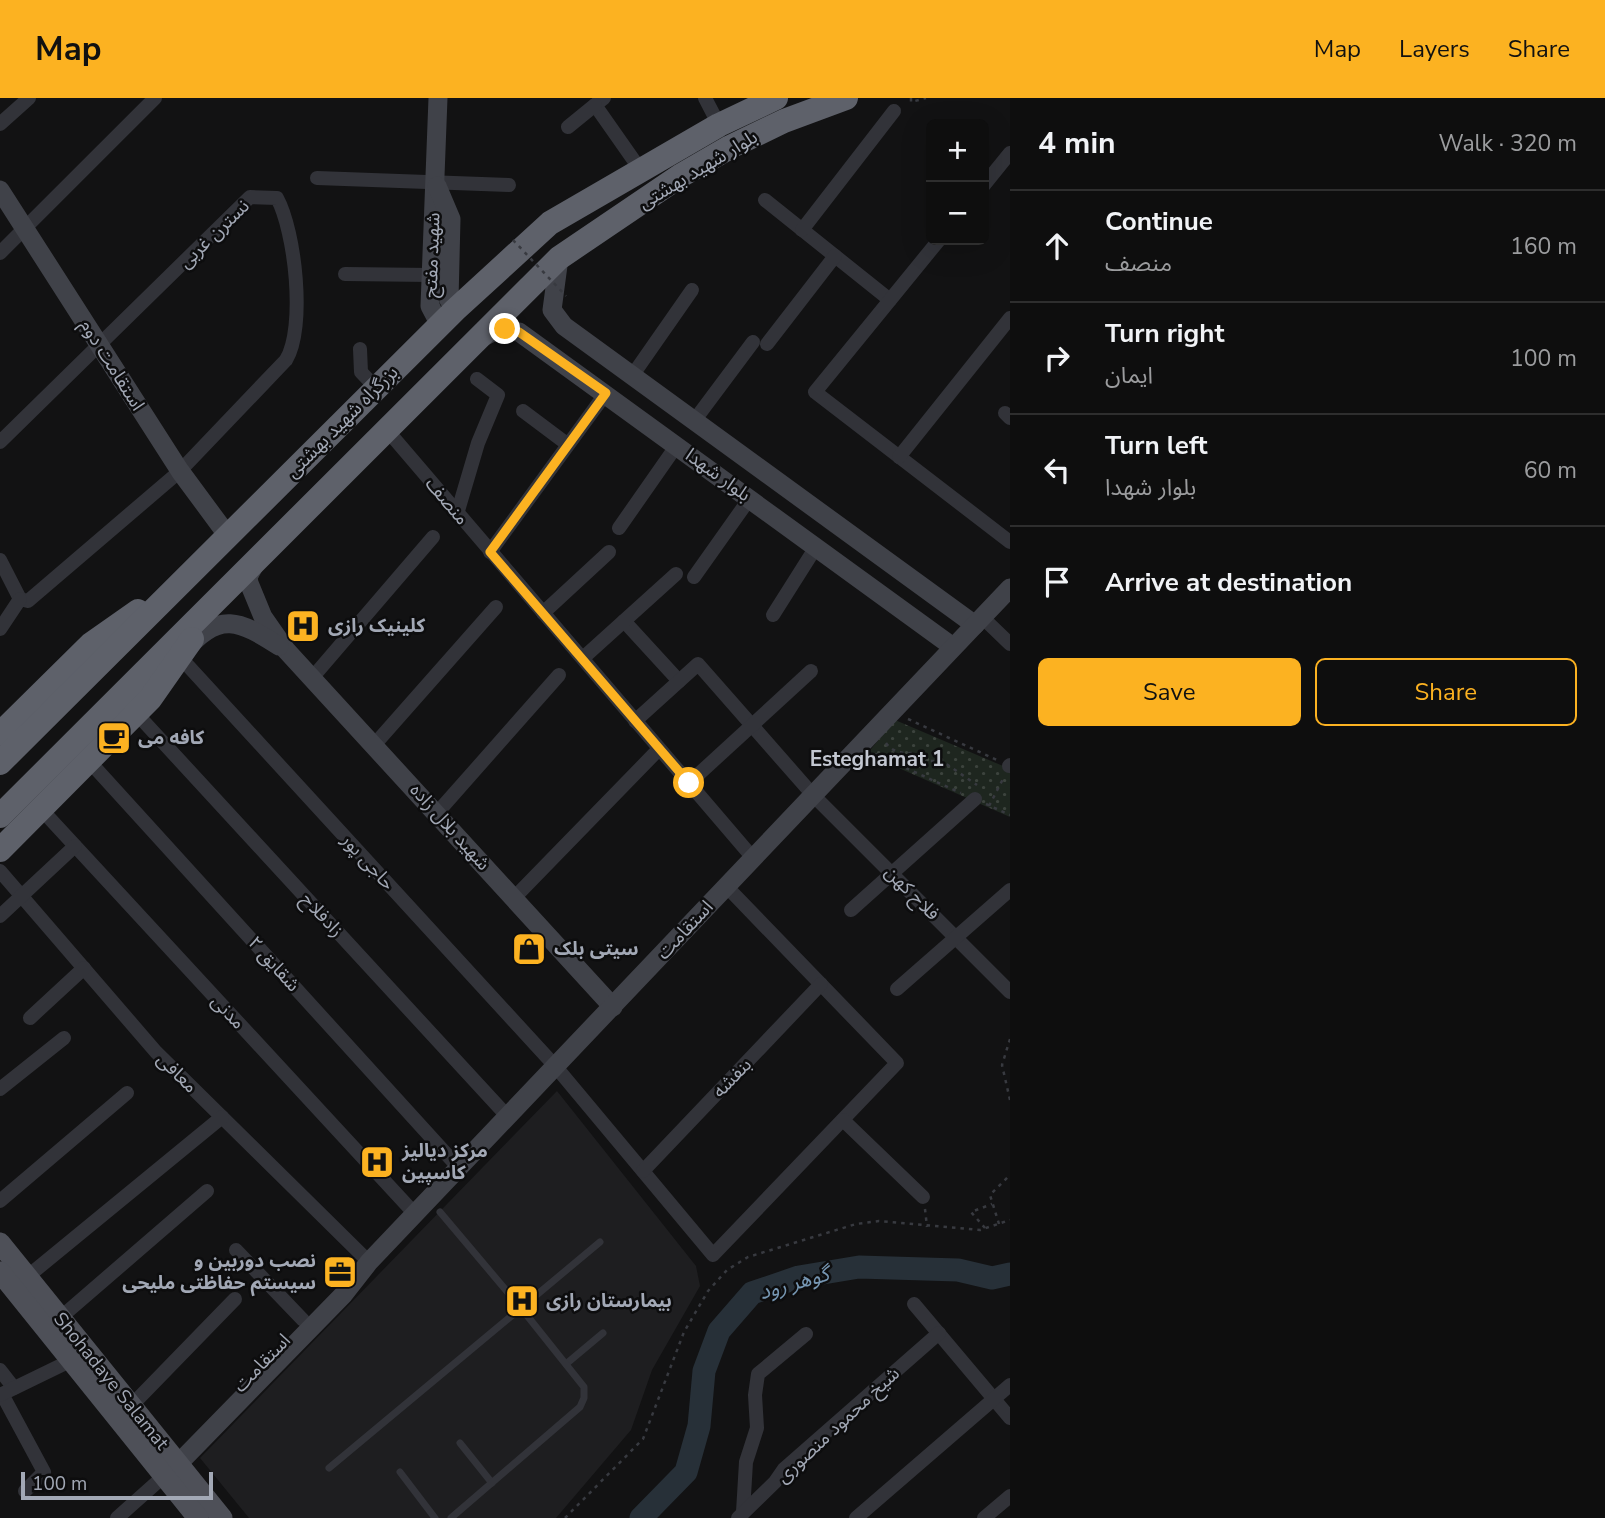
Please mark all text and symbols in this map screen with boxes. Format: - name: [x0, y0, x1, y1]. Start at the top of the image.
- text: Map: [35, 27, 102, 72]
- text: Map: [1314, 33, 1361, 65]
- text: Layers: [1399, 33, 1470, 65]
- text: Share: [1508, 33, 1570, 65]
- map controls: [926, 119, 989, 245]
- button: +: [926, 119, 989, 182]
- text: 4 min: [1038, 123, 1116, 164]
- street label: بلوار شهید بهشتی: [634, 124, 762, 216]
- text: Walk · 320 m: [1438, 128, 1577, 159]
- button: −: [926, 182, 989, 245]
- street label: نسترن غربی: [173, 194, 255, 274]
- text: Continue: [1105, 204, 1213, 239]
- street label: شهید مفتح: [418, 212, 447, 298]
- icon: ahead: [1038, 227, 1076, 265]
- text: 160 m: [1510, 231, 1577, 262]
- text: منصف: [1105, 248, 1172, 279]
- route end: [489, 313, 520, 344]
- street label: استقامت دوم: [73, 314, 151, 416]
- text: Turn right: [1105, 316, 1224, 351]
- icon: right: [1038, 339, 1076, 377]
- text: 100 m: [1510, 343, 1577, 374]
- street label: بزرگراه شهید بهشتی: [280, 360, 404, 484]
- text: ایمان: [1105, 360, 1153, 391]
- text: Turn left: [1105, 428, 1208, 463]
- street label: بلوار شهدا: [680, 442, 756, 508]
- icon: left: [1038, 451, 1076, 489]
- text: 60 m: [1524, 455, 1577, 486]
- street label: منصف: [419, 471, 475, 531]
- text: بلوار شهدا: [1105, 472, 1196, 503]
- icon: arrive: [1038, 563, 1076, 601]
- text: Arrive at destination: [1105, 565, 1352, 600]
- hospital icon: کلینیک رازی: [284, 607, 322, 645]
- place label: کلینیک رازی: [328, 613, 425, 639]
- button: Save: [1038, 658, 1301, 726]
- button: Share: [1315, 658, 1577, 726]
- cafe icon: کافه می: [95, 719, 133, 757]
- place label: کافه می: [138, 725, 205, 751]
- district label: Esteghamat 1: [810, 745, 944, 773]
- route start: [673, 767, 704, 798]
- street label: شهید بلال زاده: [404, 778, 496, 876]
- street label: حاجی پور: [335, 827, 401, 896]
- street label: فلاح کهن: [879, 860, 945, 926]
- street label: زادفلاح: [295, 887, 349, 943]
- street label: استقامت: [651, 895, 719, 965]
- shop icon: سیتی بلک: [510, 930, 548, 968]
- street label: شقایق ۲: [242, 931, 306, 997]
- place label: سیتی بلک: [554, 936, 639, 962]
- street label: مدنی: [205, 989, 251, 1035]
- street label: معافی: [151, 1047, 203, 1099]
- street label: بنفشه: [707, 1052, 757, 1104]
- place label: مرکز دیالیز کاسپین: [401, 1138, 488, 1186]
- hospital icon: مرکز دیالیز کاسپین: [358, 1143, 396, 1181]
- place label: نصب دوربین و سیستم حفاظتی ملیحی: [122, 1248, 316, 1297]
- office icon: نصب دوربین و سیستم حفاظتی ملیحی: [321, 1253, 359, 1291]
- water label: گوهر رود: [756, 1258, 836, 1306]
- hospital icon: بیمارستان رازی: [503, 1282, 541, 1320]
- place label: بیمارستان رازی: [546, 1288, 672, 1314]
- street label: Shohadaye Salamat: [47, 1307, 175, 1456]
- street label: استقامت: [228, 1328, 296, 1398]
- street label: شیخ محمود منصوری: [771, 1361, 906, 1490]
- scale bar: [21, 1469, 214, 1501]
- text: 100 m: [32, 1471, 87, 1497]

